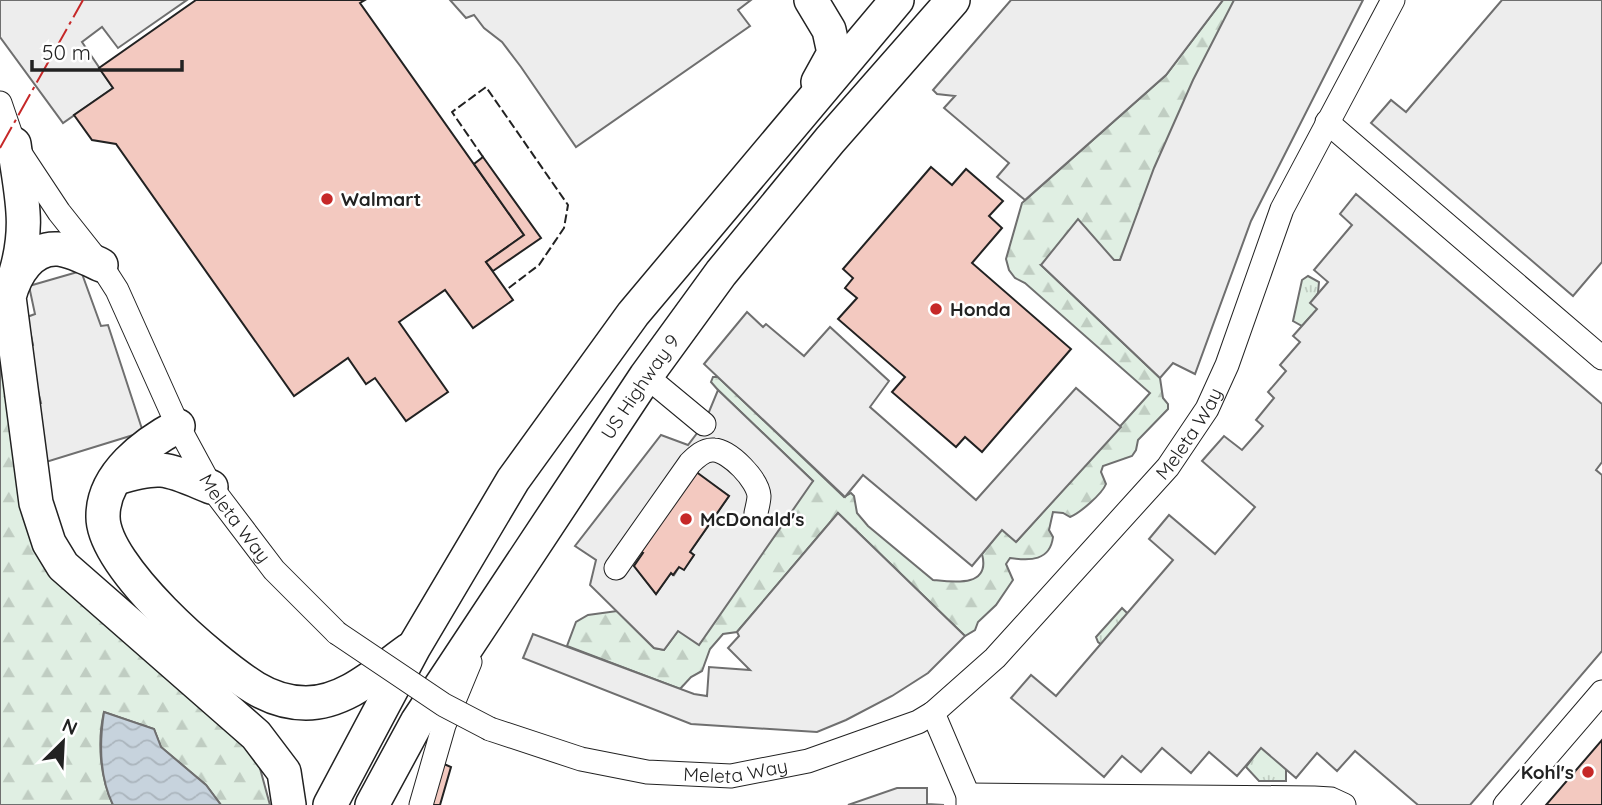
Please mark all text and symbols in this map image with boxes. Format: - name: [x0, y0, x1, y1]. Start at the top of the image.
- scale bar: [32, 28, 182, 72]
- text: 50 m: [42, 39, 91, 65]
- place label: Walmart: [341, 187, 421, 211]
- marker: Walmart: [319, 191, 335, 207]
- place label: Honda: [950, 297, 1011, 321]
- marker: Honda: [928, 301, 944, 317]
- street label: US Highway 9: [595, 330, 684, 444]
- street label: Meleta Way: [1150, 384, 1227, 485]
- street label: Meleta Way: [194, 470, 276, 567]
- place label: McDonald's: [700, 507, 804, 531]
- marker: McDonald's: [678, 511, 694, 527]
- north arrow: [28, 707, 98, 777]
- text: N: [59, 713, 81, 740]
- street label: Meleta Way: [683, 753, 790, 788]
- place label: Kohl's: [1521, 760, 1574, 784]
- marker: Kohl's: [1580, 764, 1596, 780]

